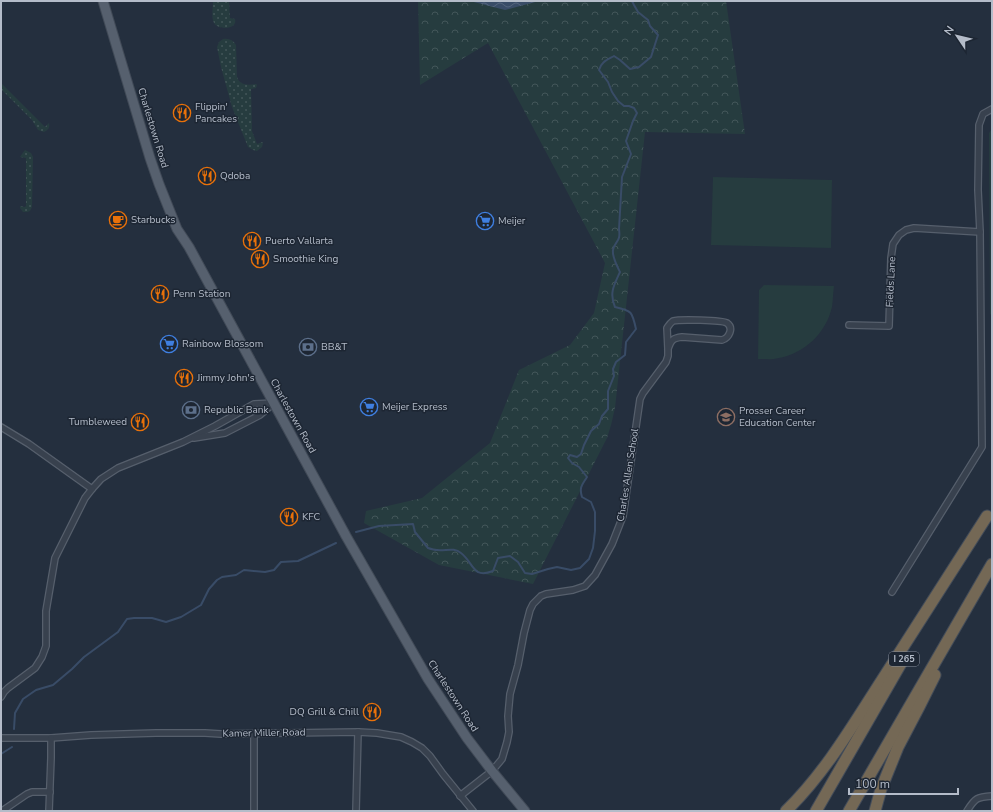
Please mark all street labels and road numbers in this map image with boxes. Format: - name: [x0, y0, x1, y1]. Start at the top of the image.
- street label: Charlestown Road: [134, 86, 172, 170]
- street label: Fields Lane: [883, 256, 899, 308]
- street label: Charlestown Road: [267, 376, 319, 456]
- street label: Charles Allen School: [614, 427, 642, 523]
- road number: I 265: [889, 652, 919, 666]
- street label: Charlestown Road: [424, 657, 482, 735]
- street label: Kamer Miller Road: [222, 725, 306, 741]

